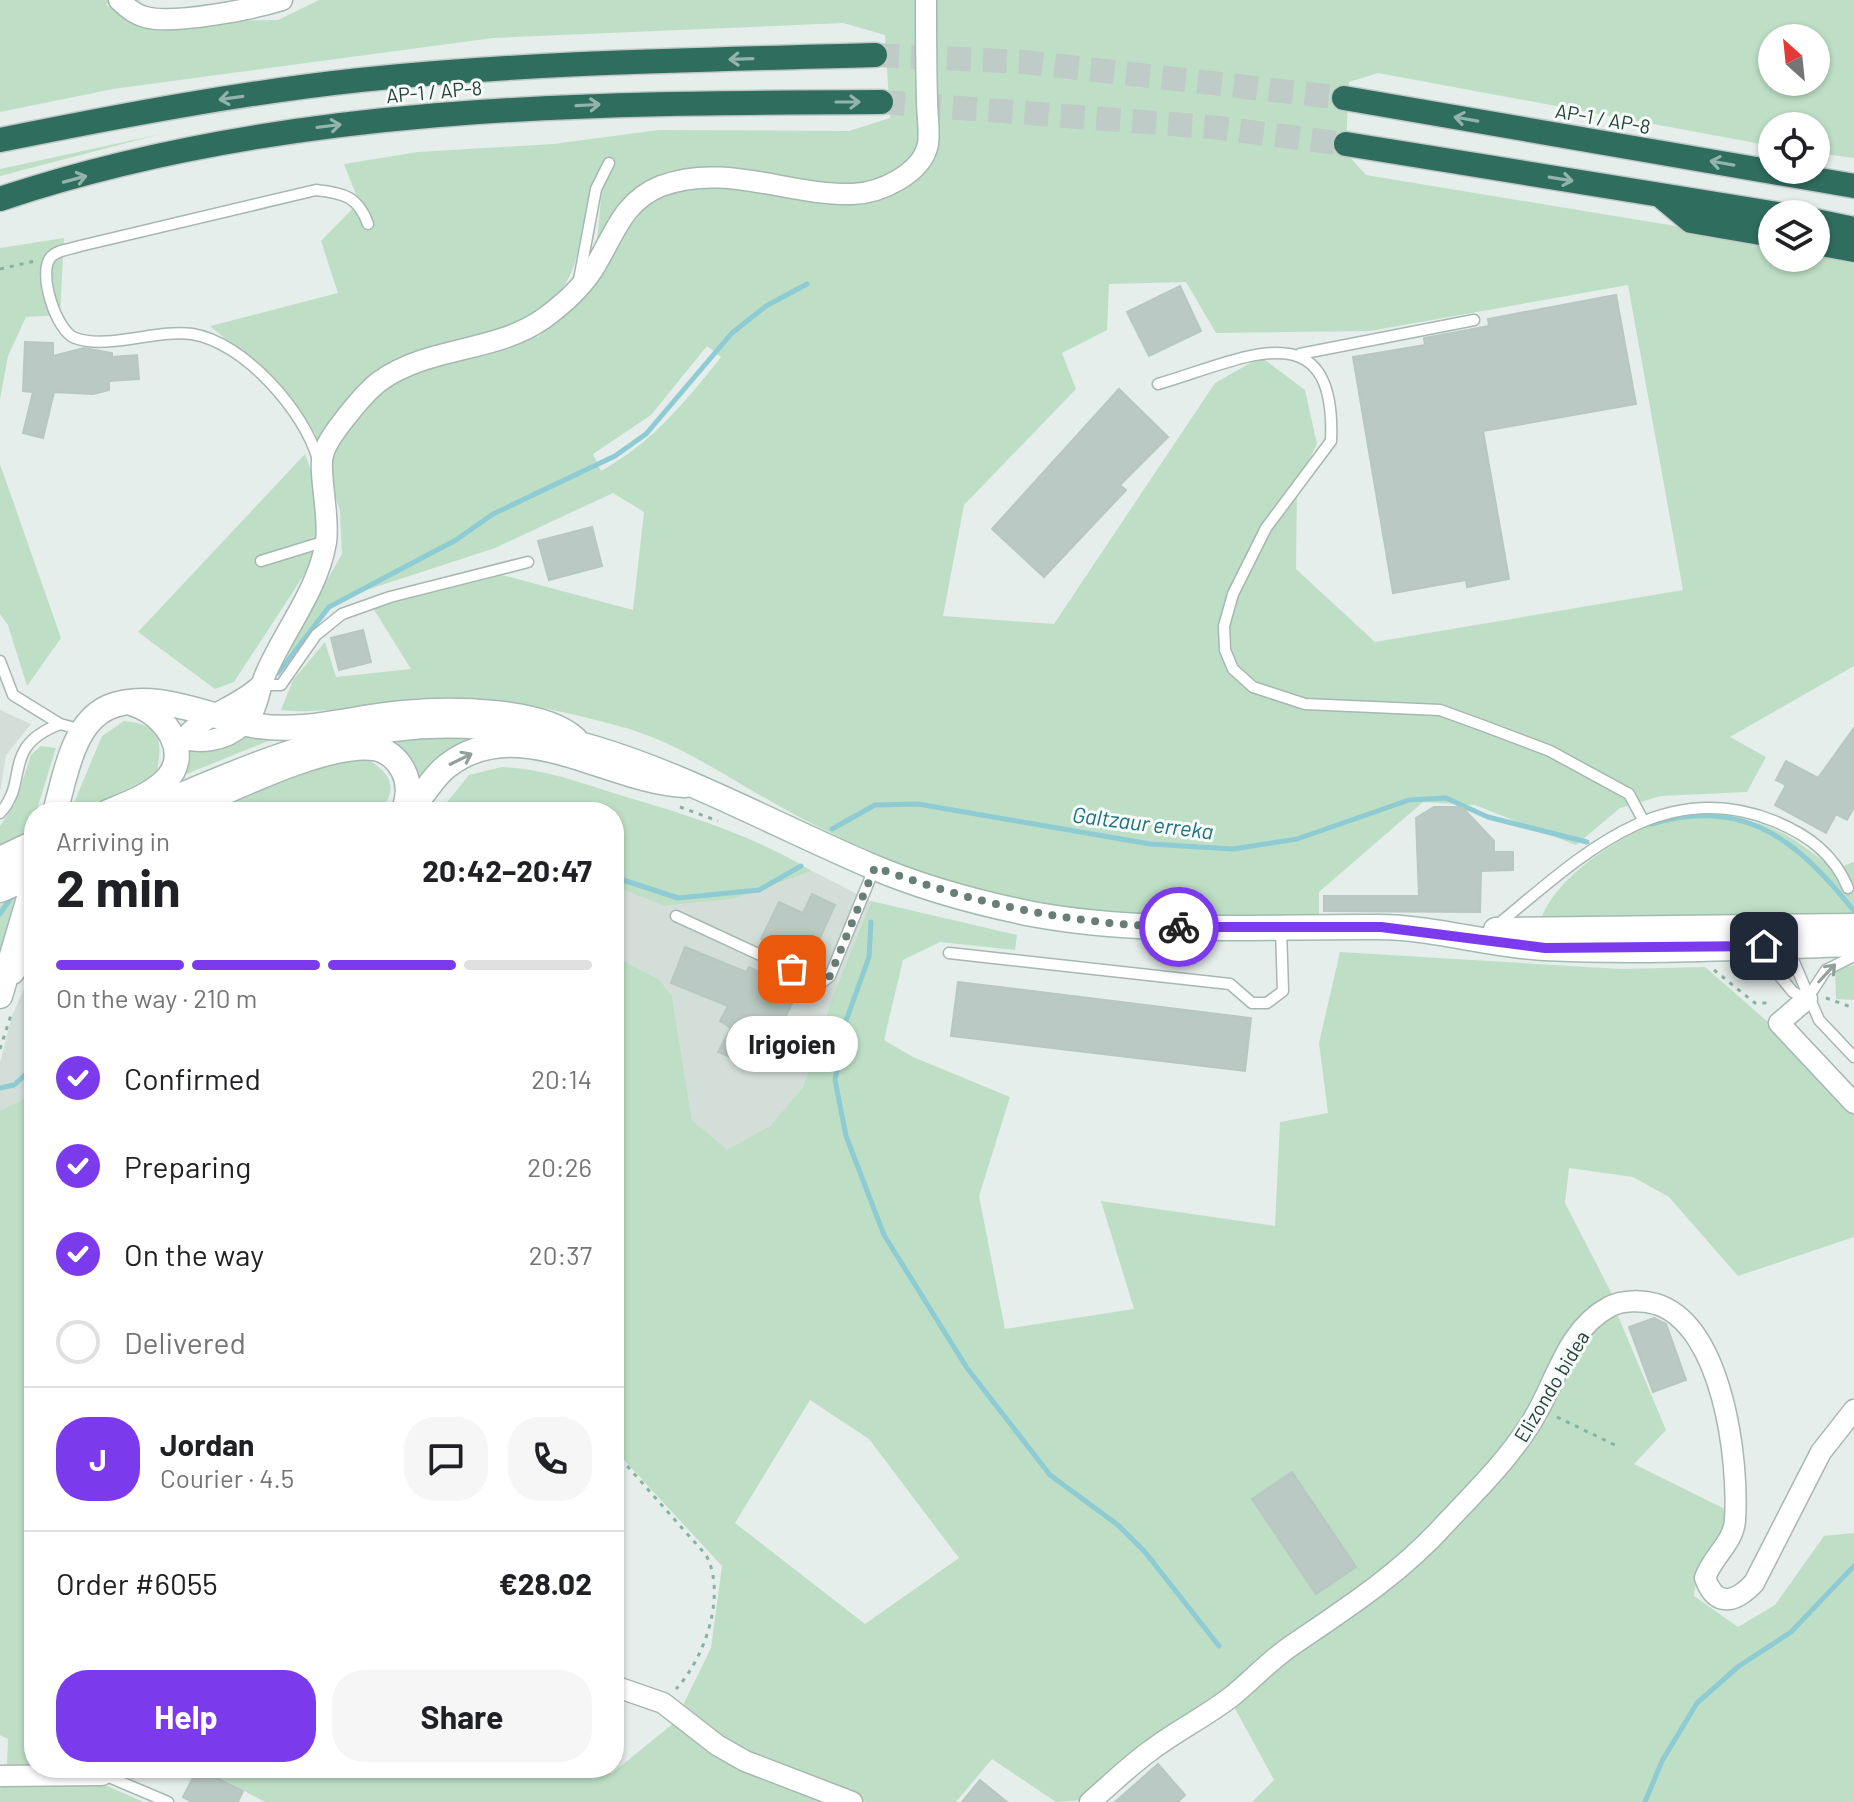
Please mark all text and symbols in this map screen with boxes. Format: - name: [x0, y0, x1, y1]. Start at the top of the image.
- north arrow: [1758, 24, 1830, 96]
- map controls: [1758, 24, 1830, 272]
- one-way arrow: [728, 52, 755, 67]
- street label: AP-1 / AP-8: [385, 75, 483, 107]
- one-way arrow: [219, 91, 244, 106]
- one-way arrow: [834, 94, 861, 110]
- one-way arrow: [575, 97, 601, 112]
- street label: AP-1 / AP-8: [1553, 98, 1653, 138]
- one-way arrow: [1454, 111, 1479, 126]
- button: locate: [1758, 112, 1830, 184]
- one-way arrow: [316, 118, 342, 133]
- one-way arrow: [1710, 154, 1735, 169]
- one-way arrow: [62, 170, 88, 185]
- one-way arrow: [1548, 172, 1574, 187]
- button: layers: [1758, 200, 1830, 272]
- one-way arrow: [449, 750, 473, 766]
- water label: Galtzaur erreka: [1071, 800, 1215, 844]
- text: Arriving in: [56, 825, 170, 856]
- text: 20:42–20:47: [422, 852, 592, 888]
- text: 2 min: [56, 855, 181, 917]
- courier: [1139, 887, 1219, 967]
- icon: bike: [1157, 905, 1201, 949]
- pin: [1730, 912, 1798, 980]
- icon: home: [1742, 924, 1786, 968]
- pin: [758, 935, 826, 1003]
- icon: bag: [770, 947, 814, 991]
- one-way arrow: [1817, 963, 1836, 984]
- text: On the way · 210 m: [56, 982, 257, 1013]
- callout: Irigoien: [726, 1017, 858, 1073]
- text: Irigoien: [748, 1028, 836, 1059]
- icon: check: [56, 1056, 100, 1100]
- text: Confirmed: [124, 1060, 261, 1096]
- text: 20:14: [531, 1063, 592, 1094]
- icon: check: [56, 1144, 100, 1188]
- text: Preparing: [124, 1148, 251, 1184]
- text: 20:26: [527, 1151, 592, 1182]
- icon: check: [56, 1232, 100, 1276]
- text: On the way: [124, 1236, 264, 1272]
- text: 20:37: [529, 1239, 592, 1270]
- text: Delivered: [124, 1324, 246, 1360]
- street label: Elizondo bidea: [1508, 1326, 1594, 1446]
- button: chat: [404, 1417, 488, 1501]
- button: phone: [508, 1417, 592, 1501]
- text: Jordan: [160, 1426, 255, 1462]
- text: J: [89, 1441, 107, 1477]
- text: Courier · 4.5: [160, 1462, 294, 1493]
- text: Order #6055: [56, 1565, 218, 1601]
- text: €28.02: [499, 1565, 592, 1601]
- button: Help: [56, 1670, 316, 1762]
- button: Share: [332, 1670, 592, 1762]

